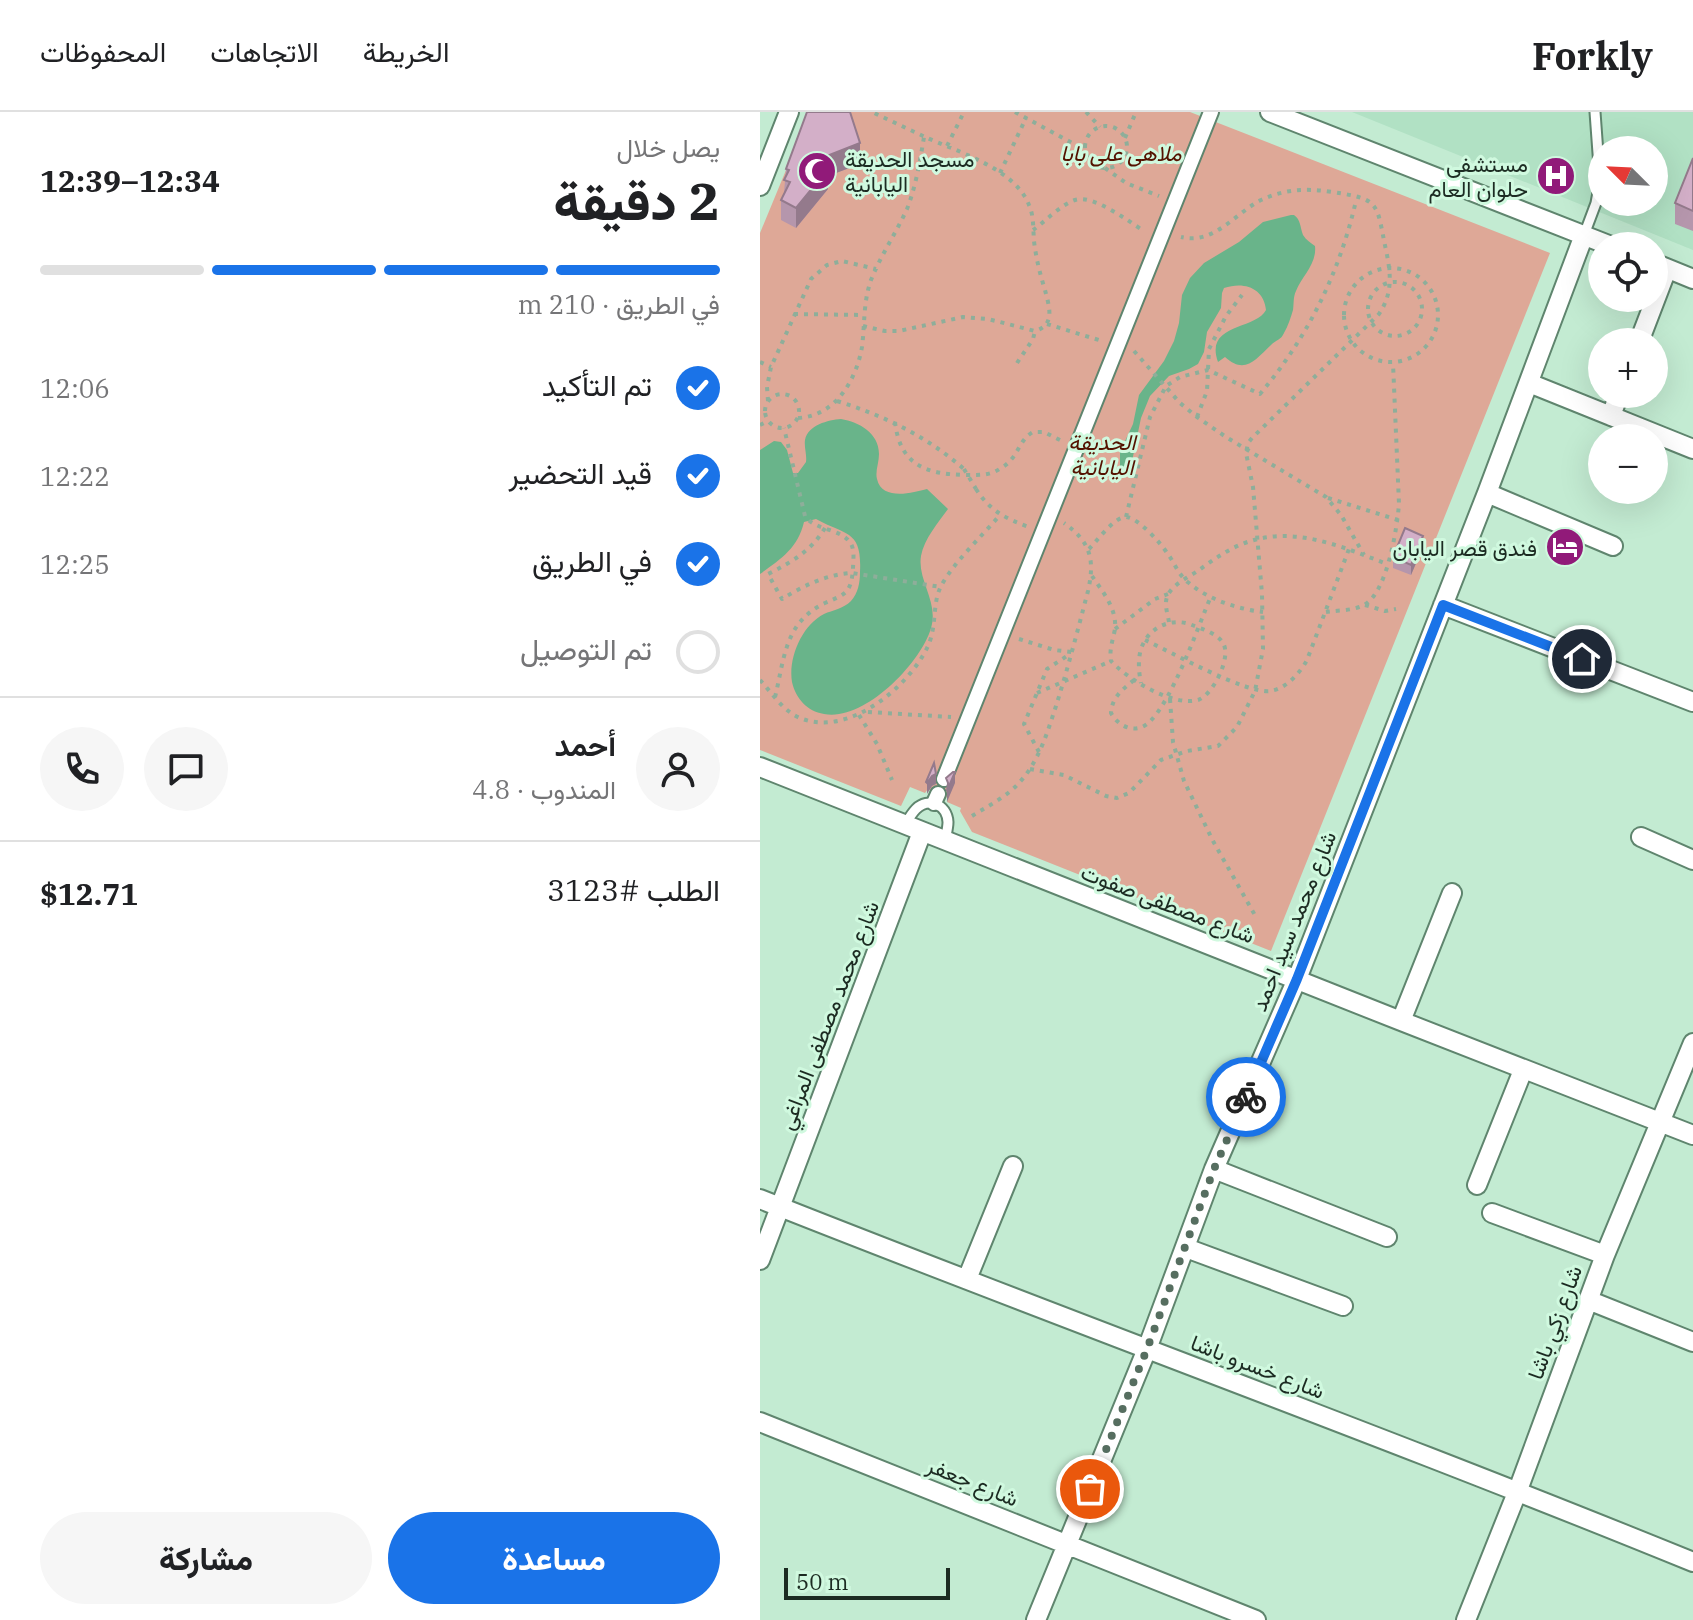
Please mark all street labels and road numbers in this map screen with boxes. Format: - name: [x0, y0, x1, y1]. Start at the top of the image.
- street label: شارع محمد سيد احمد: [1244, 827, 1343, 1016]
- street label: شارع مصطفى صفوت: [1077, 857, 1259, 950]
- street label: شارع محمد مصطفى المراغي: [771, 896, 890, 1136]
- street label: شارع زكي باشا: [1520, 1261, 1593, 1385]
- street label: شارع خسرو باشا: [1187, 1327, 1329, 1406]
- street label: شارع جعفر: [922, 1449, 1023, 1513]

